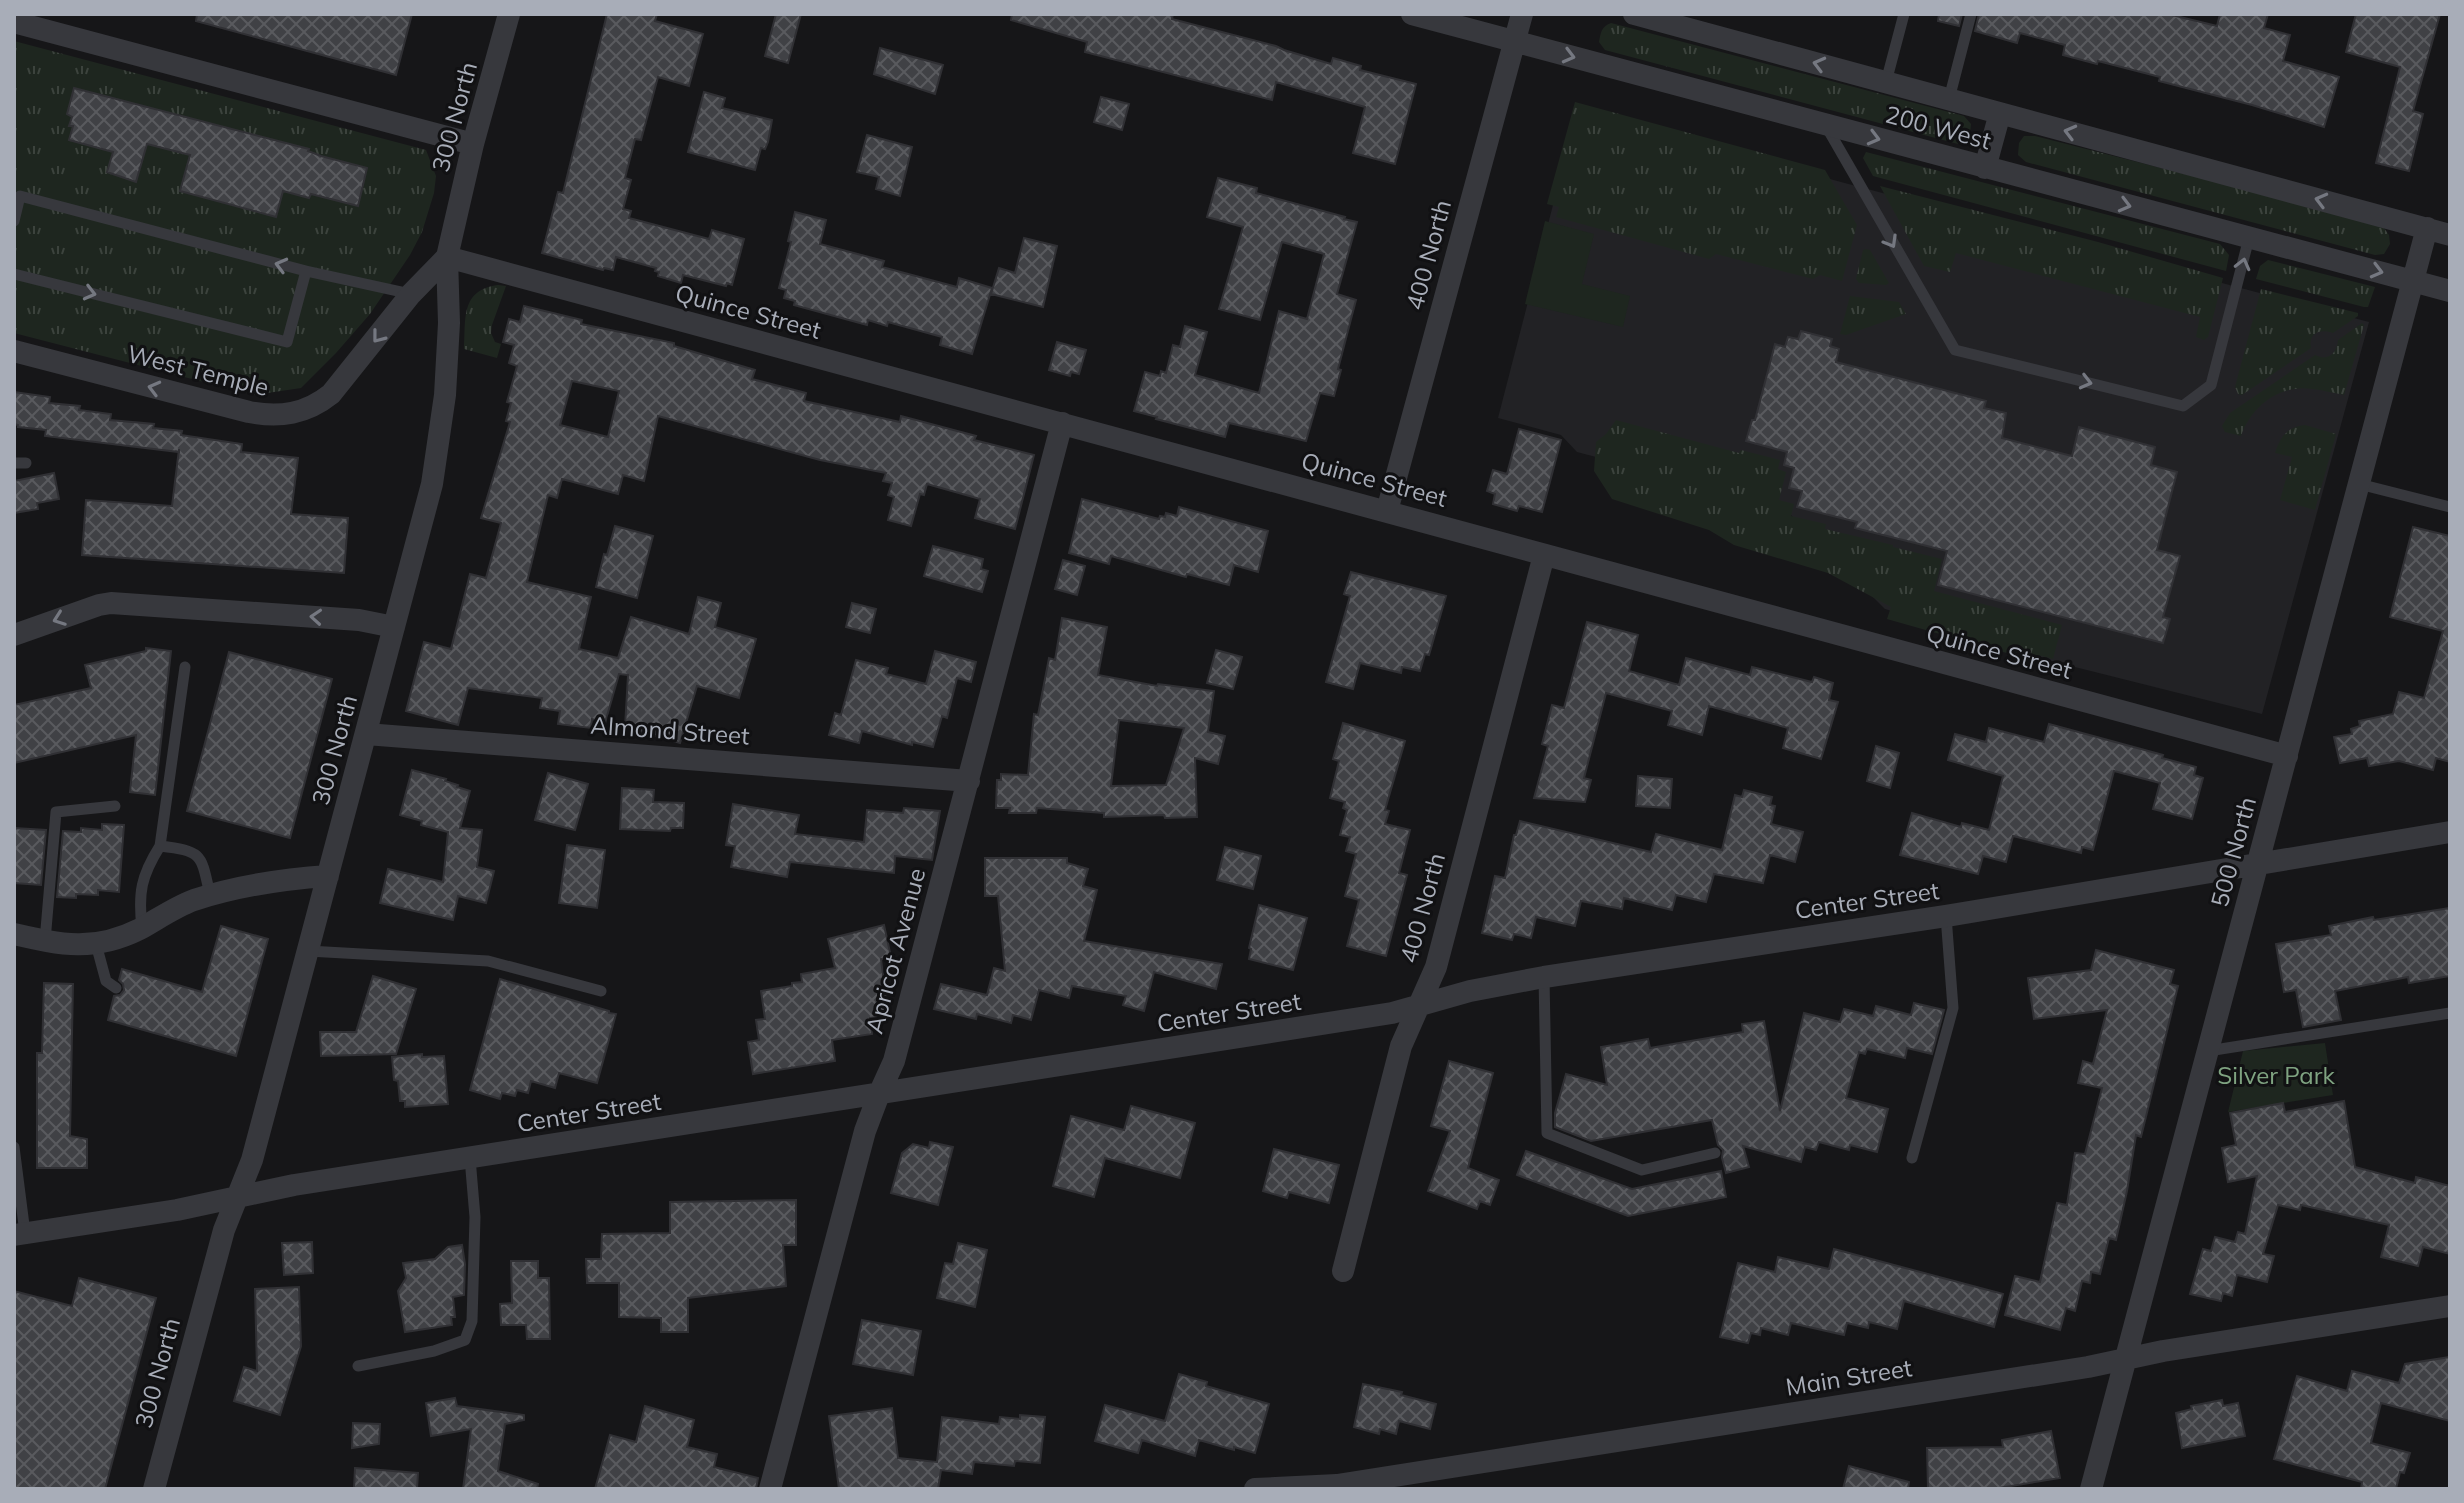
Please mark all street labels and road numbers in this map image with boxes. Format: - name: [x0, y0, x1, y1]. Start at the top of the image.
- street label: 300 North: [425, 58, 483, 175]
- street label: 200 West: [1882, 99, 1994, 155]
- street label: 400 North: [1399, 196, 1457, 313]
- street label: Quince Street: [672, 277, 824, 345]
- street label: West Temple: [124, 338, 272, 402]
- street label: Quince Street: [1298, 445, 1450, 513]
- street label: Quince Street: [1923, 617, 2075, 685]
- street label: 300 North: [305, 691, 363, 808]
- street label: Almond Street: [590, 709, 751, 751]
- street label: 500 North: [2204, 793, 2262, 910]
- street label: 400 North: [1393, 849, 1451, 966]
- street label: Apricot Avenue: [859, 865, 932, 1037]
- street label: Center Street: [1793, 875, 1941, 925]
- street label: Center Street: [1155, 986, 1303, 1038]
- street label: Center Street: [515, 1086, 663, 1138]
- street label: 300 North: [128, 1314, 186, 1431]
- street label: Main Street: [1784, 1352, 1914, 1402]

